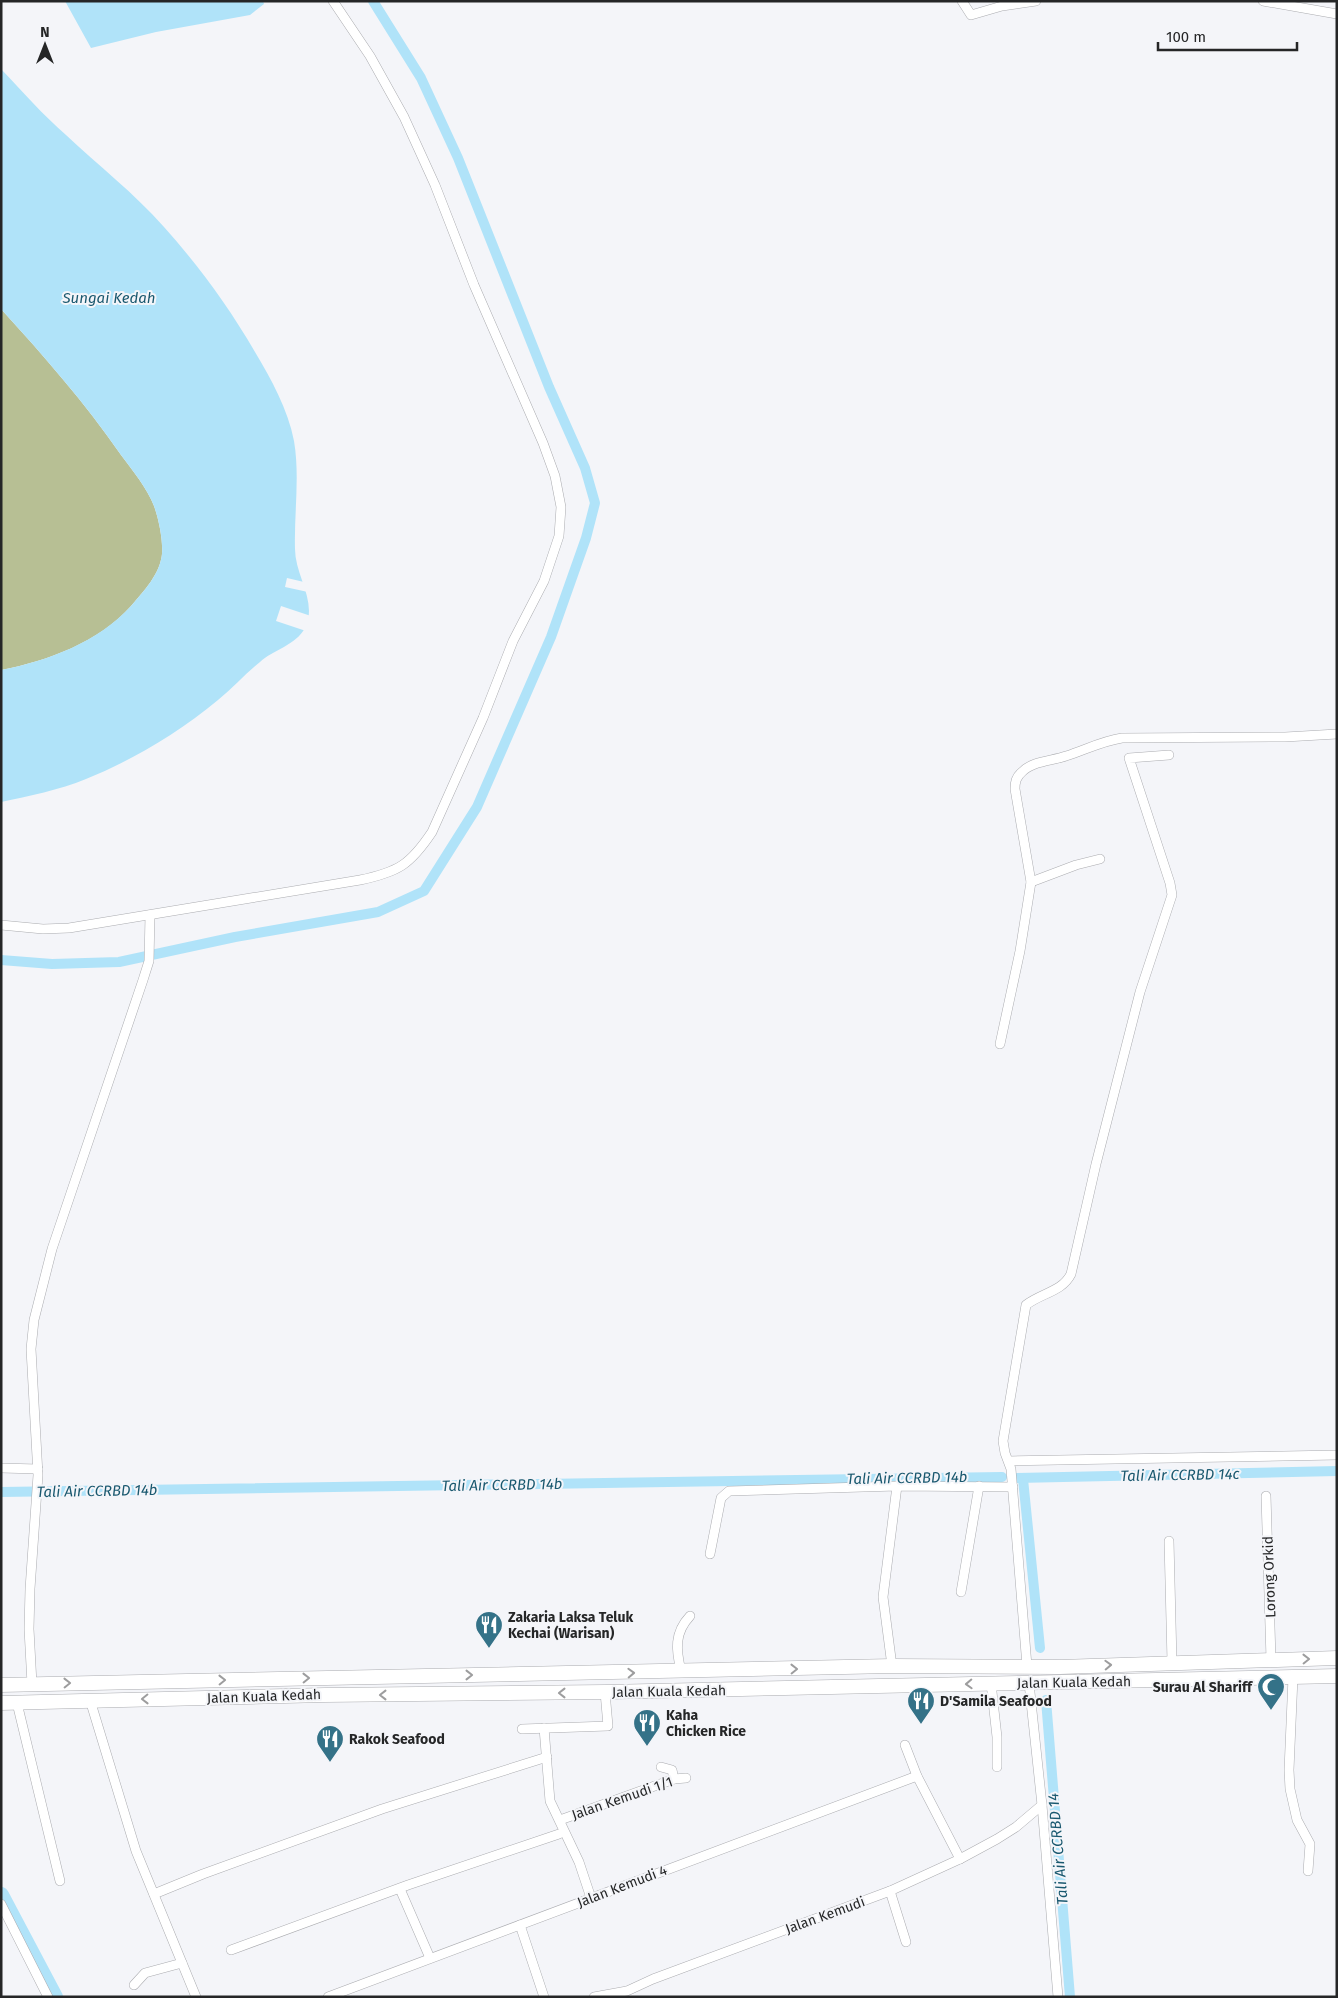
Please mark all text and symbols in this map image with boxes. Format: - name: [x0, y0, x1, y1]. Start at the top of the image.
- north arrow: [20, 20, 70, 70]
- scale bar: [1158, 20, 1297, 52]
- text: N: [40, 24, 50, 41]
- text: 100 m: [1166, 28, 1206, 46]
- water label: Sungai Kedah: [61, 289, 156, 307]
- water label: Tali Air CCRBD 14c: [1120, 1465, 1241, 1485]
- water label: Tali Air CCRBD 14b: [846, 1468, 968, 1488]
- water label: Tali Air CCRBD 14b: [441, 1475, 563, 1495]
- water label: Tali Air CCRBD 14b: [36, 1481, 158, 1501]
- street label: Lorong Orkid: [1260, 1536, 1279, 1618]
- place label: Zakaria Laksa Teluk Kechai (Warisan): [508, 1609, 634, 1642]
- restaurant icon: Zakaria Laksa Teluk Kechai (Warisan): [474, 1610, 504, 1649]
- one-way arrow: [1302, 1653, 1310, 1664]
- one-way arrow: [1105, 1659, 1113, 1670]
- one-way arrow: [790, 1664, 798, 1674]
- one-way arrow: [628, 1667, 636, 1678]
- one-way arrow: [466, 1670, 473, 1680]
- mosque icon: Surau Al Shariff: [1256, 1672, 1286, 1711]
- one-way arrow: [303, 1673, 311, 1684]
- street label: Jalan Kuala Kedah: [1017, 1673, 1131, 1692]
- one-way arrow: [219, 1674, 227, 1685]
- one-way arrow: [64, 1678, 72, 1688]
- one-way arrow: [965, 1678, 973, 1689]
- place label: Surau Al Shariff: [1153, 1679, 1254, 1696]
- street label: Jalan Kuala Kedah: [612, 1682, 726, 1701]
- street label: Jalan Kuala Kedah: [207, 1686, 321, 1707]
- restaurant icon: D'Samila Seafood: [906, 1686, 936, 1725]
- one-way arrow: [557, 1688, 565, 1698]
- one-way arrow: [379, 1690, 386, 1700]
- place label: D'Samila Seafood: [940, 1693, 1052, 1710]
- one-way arrow: [141, 1694, 149, 1704]
- place label: Kaha Chicken Rice: [666, 1707, 746, 1740]
- restaurant icon: Kaha Chicken Rice: [632, 1708, 662, 1747]
- restaurant icon: Rakok Seafood: [315, 1724, 345, 1763]
- place label: Rakok Seafood: [349, 1731, 445, 1748]
- street label: Jalan Kemudi 1/1: [569, 1773, 675, 1824]
- water label: Tali Air CCRBD 14: [1044, 1792, 1072, 1906]
- street label: Jalan Kemudi 4: [575, 1861, 670, 1911]
- street label: Jalan Kemudi: [783, 1893, 867, 1938]

